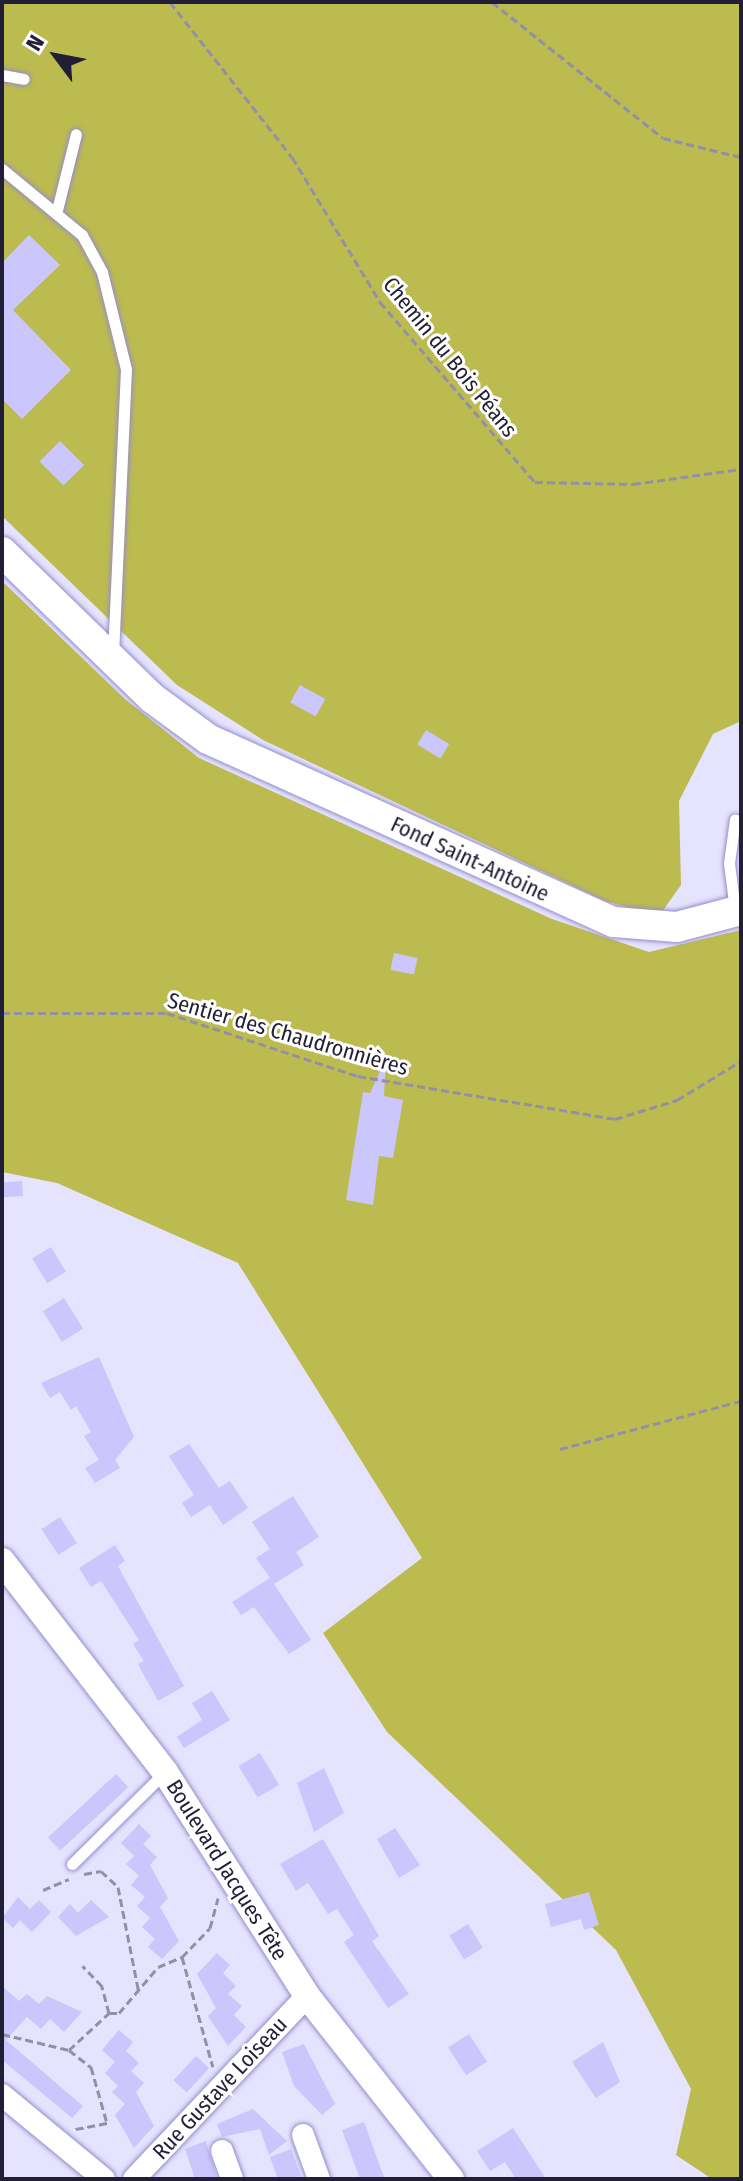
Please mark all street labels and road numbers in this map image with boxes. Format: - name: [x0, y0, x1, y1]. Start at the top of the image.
- street label: Chemin du Bois Péans: [377, 272, 523, 442]
- street label: Fond Saint-Antoine: [387, 811, 553, 907]
- street label: Sentier des Chaudronnières: [165, 987, 411, 1081]
- street label: Boulevard Jacques Tête: [161, 1775, 293, 1965]
- street label: Rue Gustave Loiseau: [147, 2011, 293, 2165]

